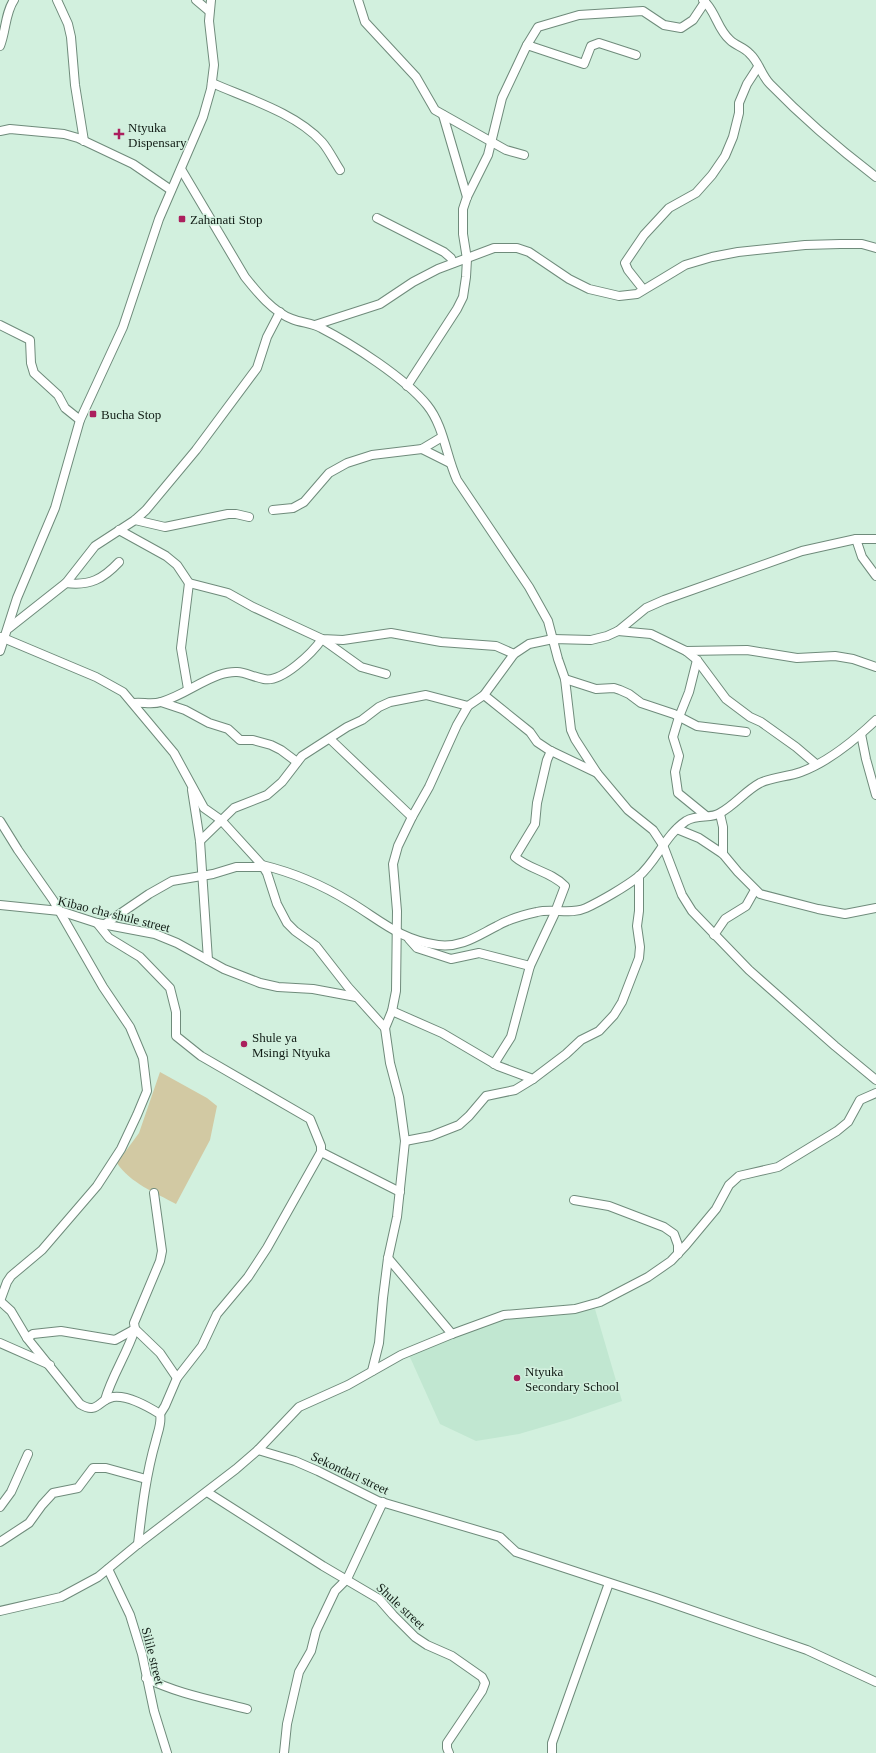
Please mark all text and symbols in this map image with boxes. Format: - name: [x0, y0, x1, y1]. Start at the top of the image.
- place label: Ntyuka Dispensary: [128, 120, 187, 150]
- marker: Ntyuka Dispensary: [113, 128, 125, 140]
- place label: Zahanati Stop: [190, 212, 263, 227]
- marker: Zahanati Stop: [177, 214, 187, 224]
- place label: Bucha Stop: [101, 407, 161, 422]
- marker: Bucha Stop: [88, 409, 98, 419]
- street label: Kibao cha shule street: [56, 893, 172, 935]
- place label: Shule ya Msingi Ntyuka: [252, 1030, 331, 1060]
- marker: Shule ya Msingi Ntyuka: [239, 1039, 249, 1049]
- place label: Ntyuka Secondary School: [525, 1364, 620, 1394]
- marker: Ntyuka Secondary School: [512, 1373, 522, 1383]
- street label: Sekondari street: [309, 1448, 392, 1498]
- street label: Shule street: [374, 1580, 429, 1633]
- street label: Silile street: [139, 1626, 167, 1687]

